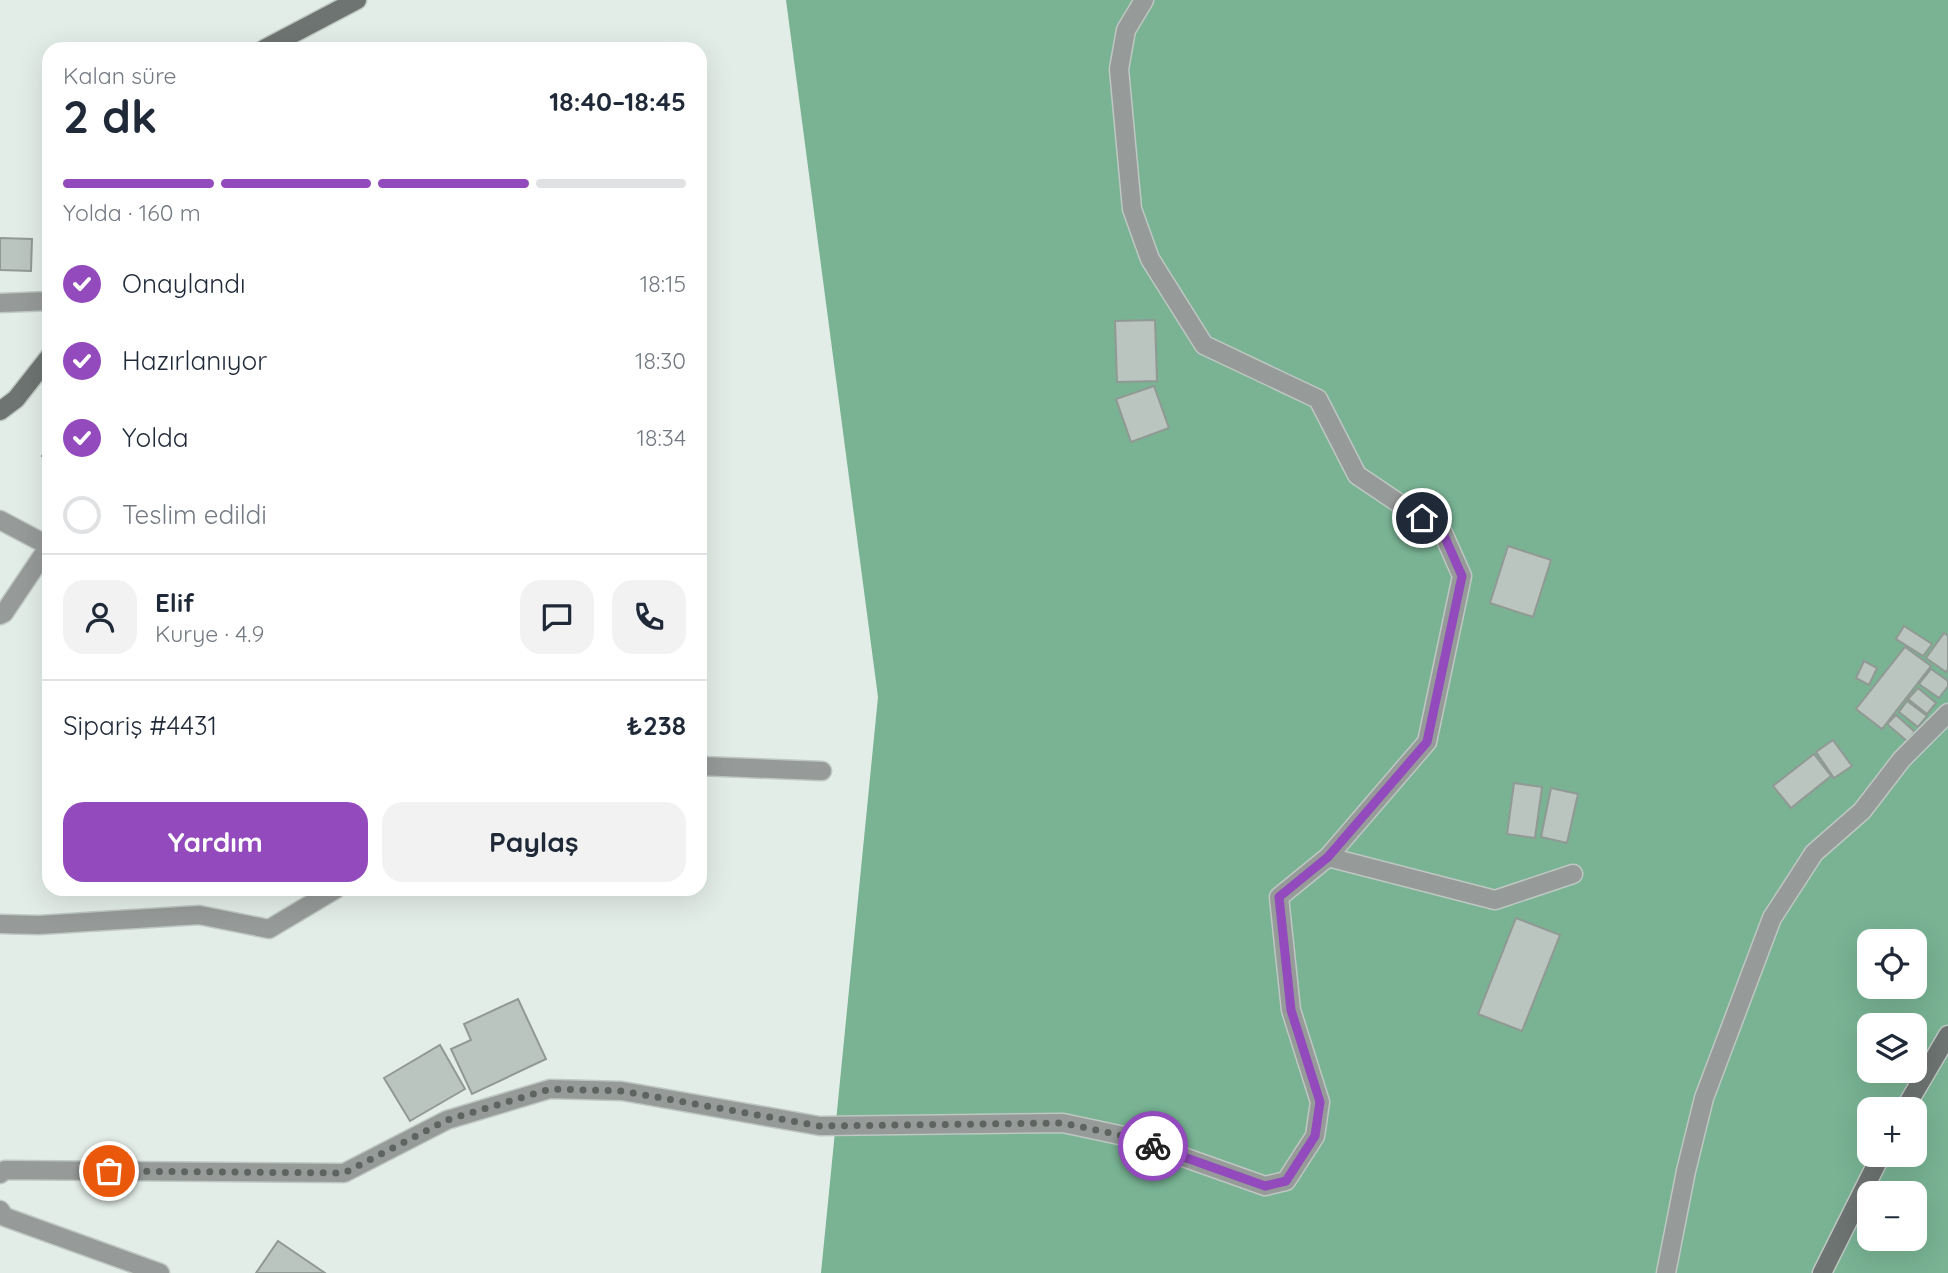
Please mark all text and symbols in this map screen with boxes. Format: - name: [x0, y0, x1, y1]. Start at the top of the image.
- text: Kalan süre: [63, 61, 176, 90]
- text: 18:40–18:45: [549, 85, 686, 118]
- text: 2 dk: [63, 87, 157, 145]
- text: Yolda · 160 m: [63, 198, 201, 227]
- icon: check: [63, 265, 101, 303]
- text: Onaylandı: [122, 267, 246, 300]
- text: 18:15: [640, 269, 686, 298]
- icon: check: [63, 342, 101, 380]
- text: Hazırlanıyor: [122, 344, 267, 377]
- text: 18:30: [635, 346, 686, 375]
- icon: check: [63, 419, 101, 457]
- text: Yolda: [122, 421, 188, 454]
- text: 18:34: [637, 423, 686, 452]
- pin: [1392, 488, 1452, 548]
- text: Teslim edildi: [122, 498, 267, 531]
- icon: home: [1403, 499, 1441, 537]
- button: person: [63, 580, 137, 654]
- button: chat: [520, 580, 594, 654]
- button: phone: [612, 580, 686, 654]
- text: Elif: [155, 586, 194, 619]
- text: Kurye · 4.9: [155, 619, 264, 648]
- text: Sipariş #4431: [63, 709, 217, 742]
- text: ₺238: [627, 709, 686, 742]
- button: Yardım: [63, 802, 368, 882]
- button: Paylaş: [382, 802, 686, 882]
- map controls: [1857, 929, 1927, 1251]
- button: locate: [1857, 929, 1927, 999]
- button: layers: [1857, 1013, 1927, 1083]
- button: +: [1857, 1097, 1927, 1167]
- courier: [1118, 1111, 1188, 1181]
- icon: bike: [1134, 1127, 1172, 1165]
- pin: [79, 1141, 139, 1201]
- icon: bag: [90, 1152, 128, 1190]
- button: −: [1857, 1181, 1927, 1251]

